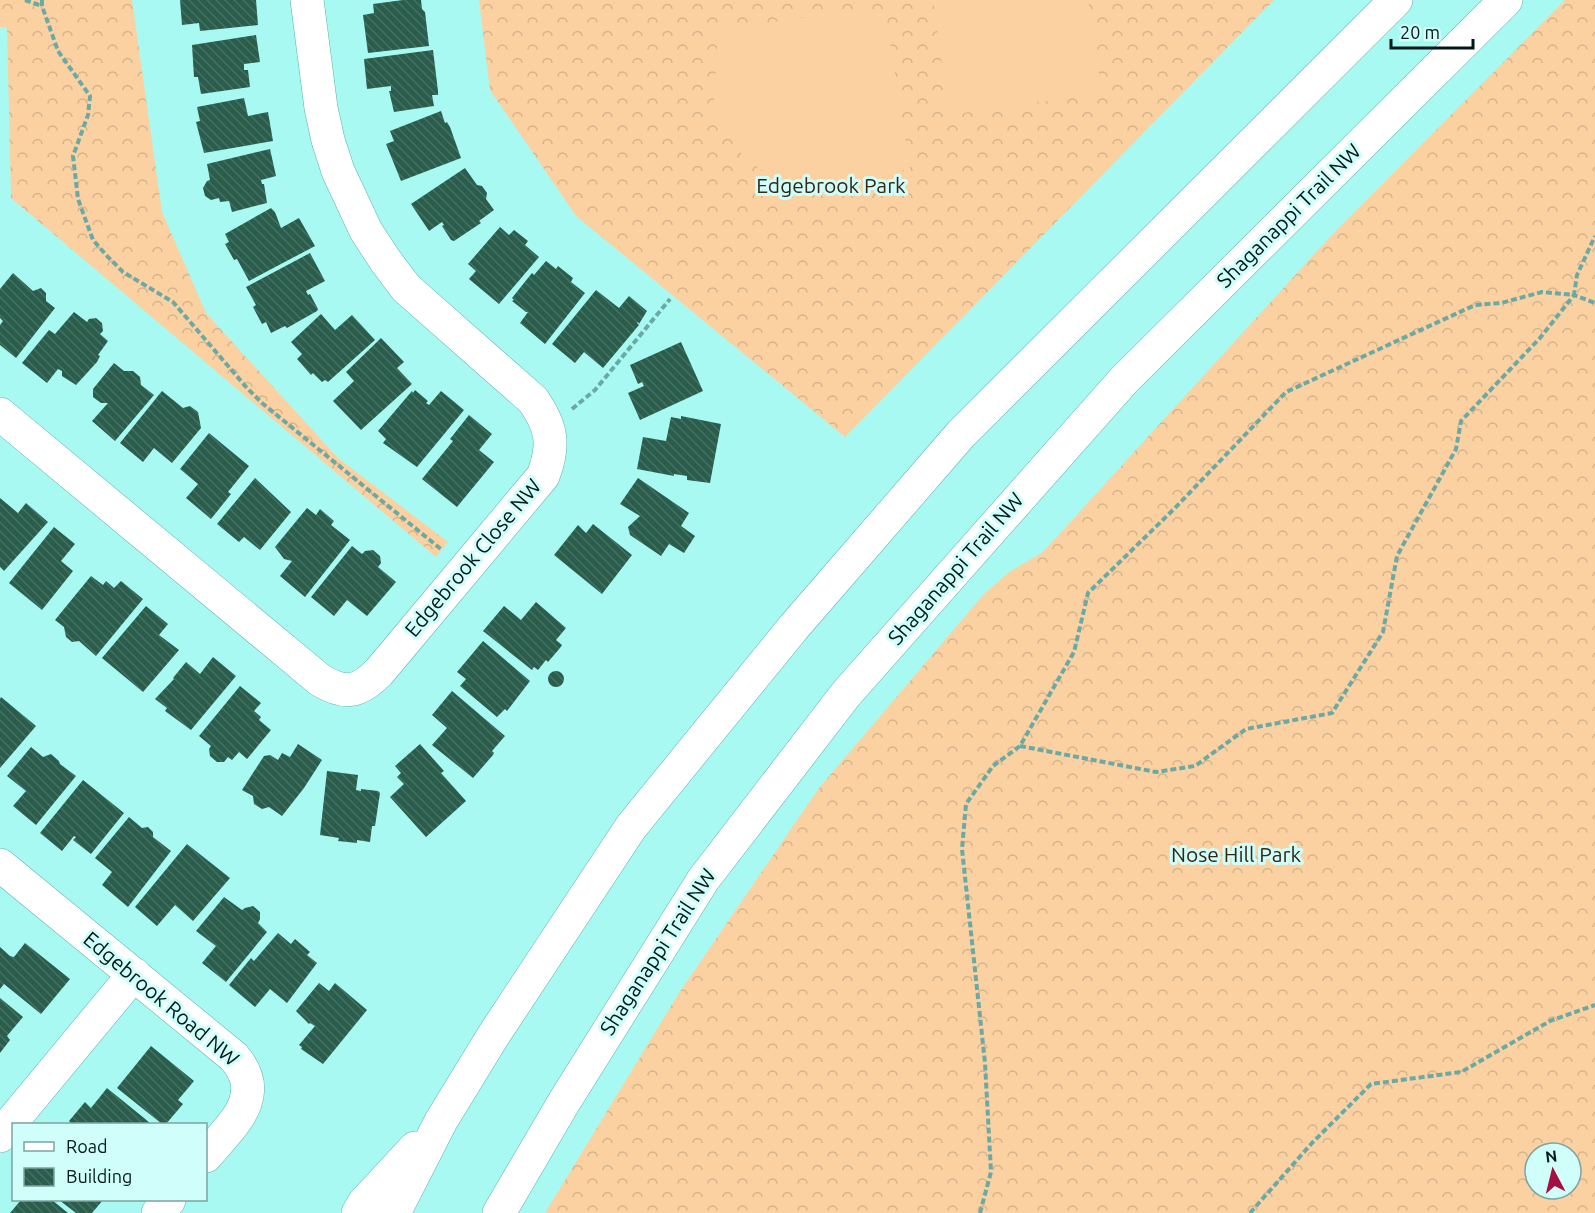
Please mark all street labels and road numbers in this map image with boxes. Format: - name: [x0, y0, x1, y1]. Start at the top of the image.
- street label: Shaganappi Trail NW: [1211, 138, 1365, 292]
- street label: Edgebrook Close NW: [399, 474, 545, 641]
- street label: Shaganappi Trail NW: [883, 487, 1028, 649]
- street label: Shaganappi Trail NW: [594, 864, 720, 1039]
- street label: Edgebrook Road NW: [79, 926, 244, 1070]

